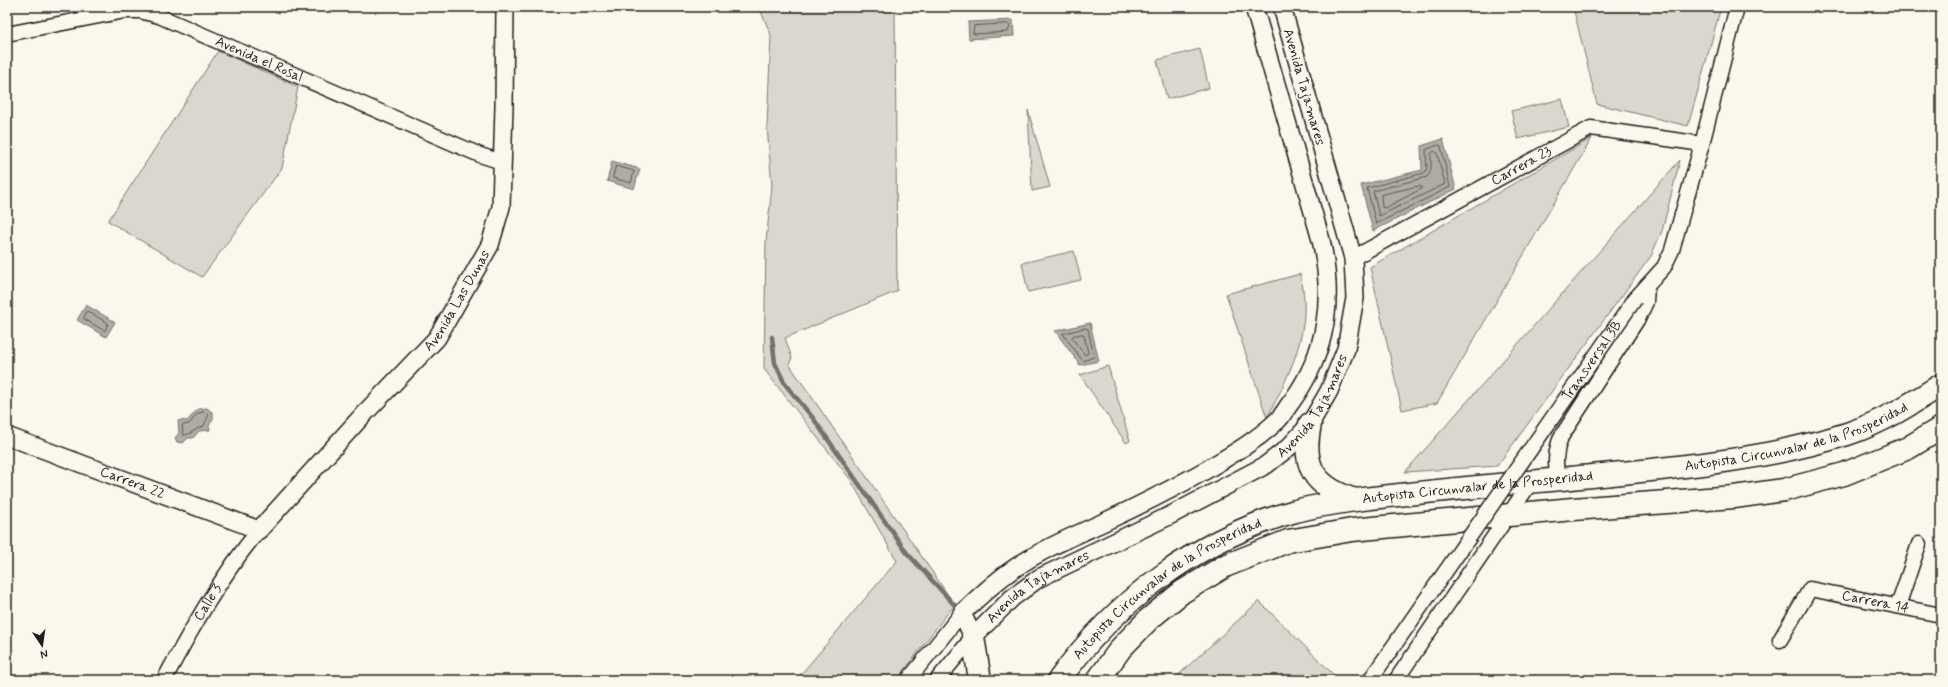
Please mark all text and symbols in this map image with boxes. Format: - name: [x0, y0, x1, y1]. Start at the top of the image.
- street label: Avenida Tajamares: [1279, 27, 1329, 147]
- street label: Avenida el Rosal: [212, 32, 306, 86]
- street label: Carrera 23: [1488, 142, 1555, 190]
- street label: Avenida Las Dunas: [420, 247, 494, 355]
- street label: Transversal 3B: [1558, 317, 1626, 404]
- street label: Avenida Tajamares: [1273, 352, 1352, 462]
- street label: Autopista Circunvalar de la Prosperidad: [1684, 398, 1911, 475]
- street label: Carrera 22: [98, 463, 167, 503]
- street label: Autopista Circunvalar de la Prosperidad: [1361, 467, 1594, 508]
- street label: Autopista Circunvalar de la Prosperidad: [1069, 514, 1264, 663]
- street label: Avenida Tajamares: [983, 546, 1092, 627]
- street label: Calle 3: [190, 581, 226, 624]
- street label: Carrera 14: [1840, 587, 1911, 618]
- north arrow: [22, 625, 62, 665]
- text: N: [39, 646, 49, 661]

